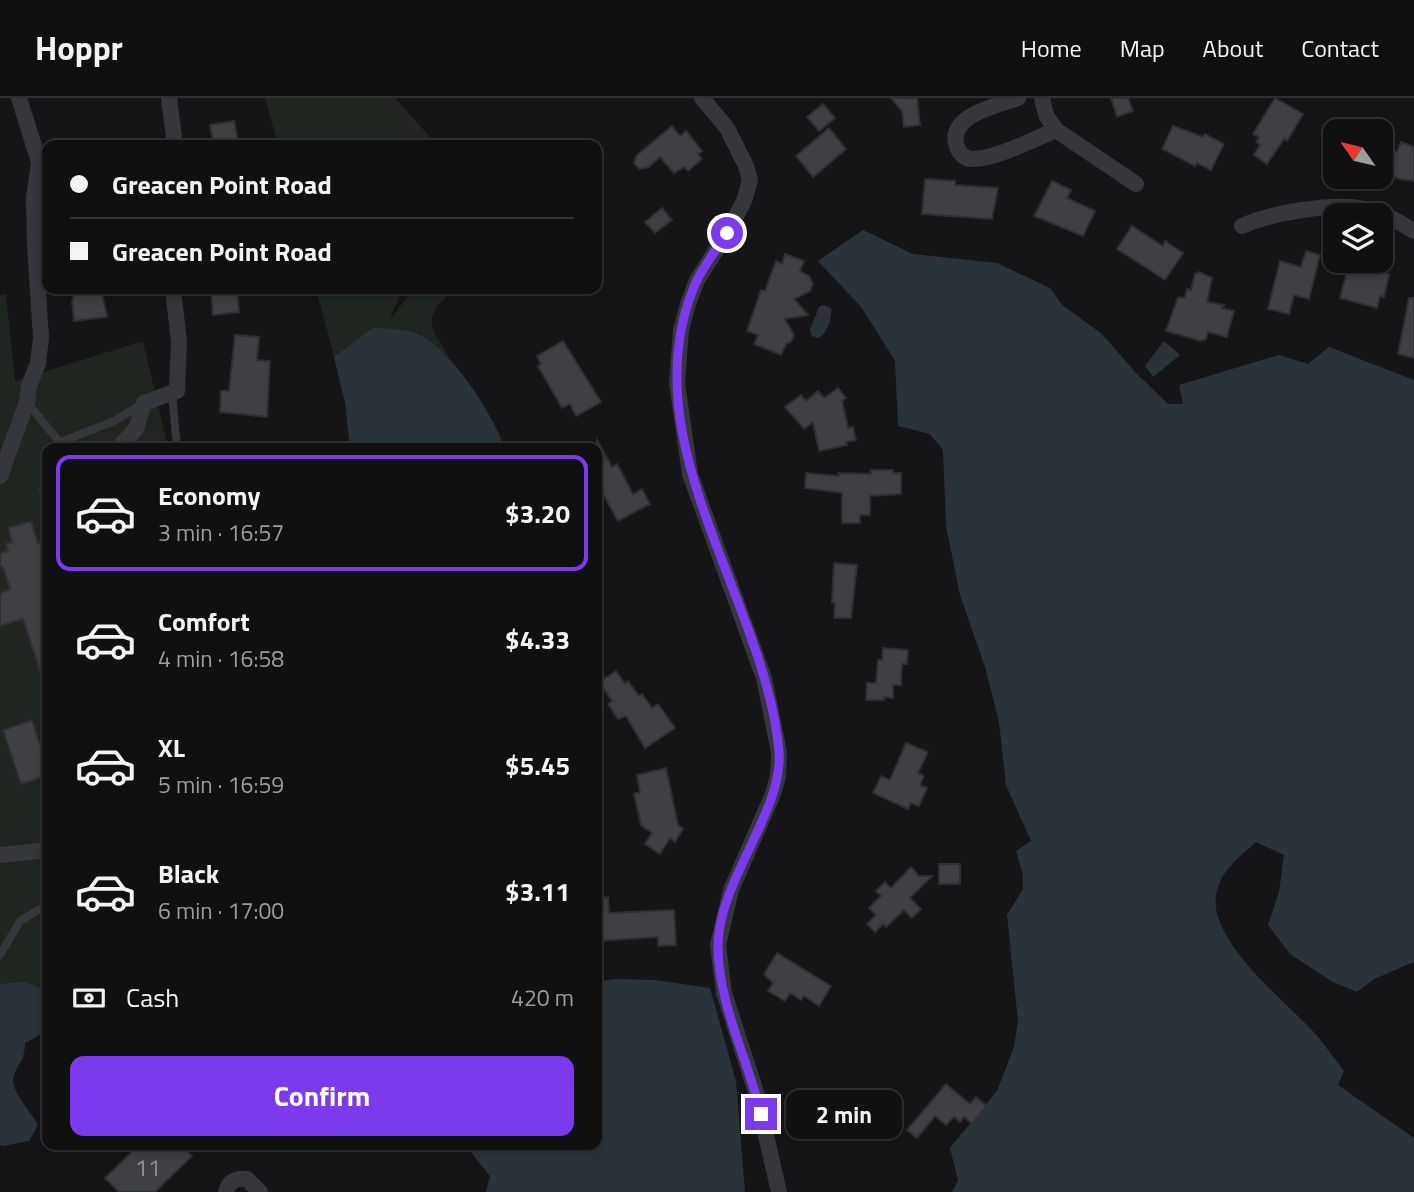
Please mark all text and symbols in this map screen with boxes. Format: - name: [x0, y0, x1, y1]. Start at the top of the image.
- text: Hoppr: [35, 23, 123, 73]
- text: Home: [1021, 30, 1082, 66]
- text: Map: [1120, 30, 1165, 66]
- text: About: [1203, 30, 1263, 66]
- text: Contact: [1301, 30, 1379, 66]
- north arrow: [1323, 119, 1393, 189]
- map controls: [1323, 119, 1393, 273]
- text: Greacen Point Road: [112, 165, 332, 204]
- button: layers: [1323, 203, 1393, 273]
- route start: [711, 217, 743, 249]
- text: Greacen Point Road: [112, 232, 332, 271]
- text: Economy: [158, 476, 260, 515]
- icon: car: [74, 482, 137, 545]
- text: $3.20: [505, 494, 570, 533]
- text: 3 min · 16:57: [158, 515, 284, 550]
- text: Comfort: [158, 602, 250, 641]
- icon: car: [74, 608, 137, 671]
- text: $4.33: [505, 620, 570, 659]
- text: 4 min · 16:58: [158, 641, 284, 676]
- text: XL: [158, 728, 185, 767]
- icon: car: [74, 734, 137, 797]
- text: $5.45: [505, 746, 570, 785]
- text: 5 min · 16:59: [158, 767, 284, 802]
- text: Black: [158, 854, 219, 893]
- icon: car: [74, 860, 137, 923]
- text: $3.11: [505, 872, 570, 911]
- text: 6 min · 17:00: [158, 893, 284, 928]
- text: Cash: [126, 978, 179, 1017]
- icon: cash: [70, 979, 108, 1017]
- text: 420 m: [511, 980, 574, 1015]
- button: Confirm: [70, 1056, 574, 1136]
- callout: 2 min: [786, 1090, 901, 1138]
- text: 2 min: [816, 1097, 872, 1132]
- route end: [745, 1098, 777, 1130]
- house number: 11: [135, 1150, 161, 1185]

